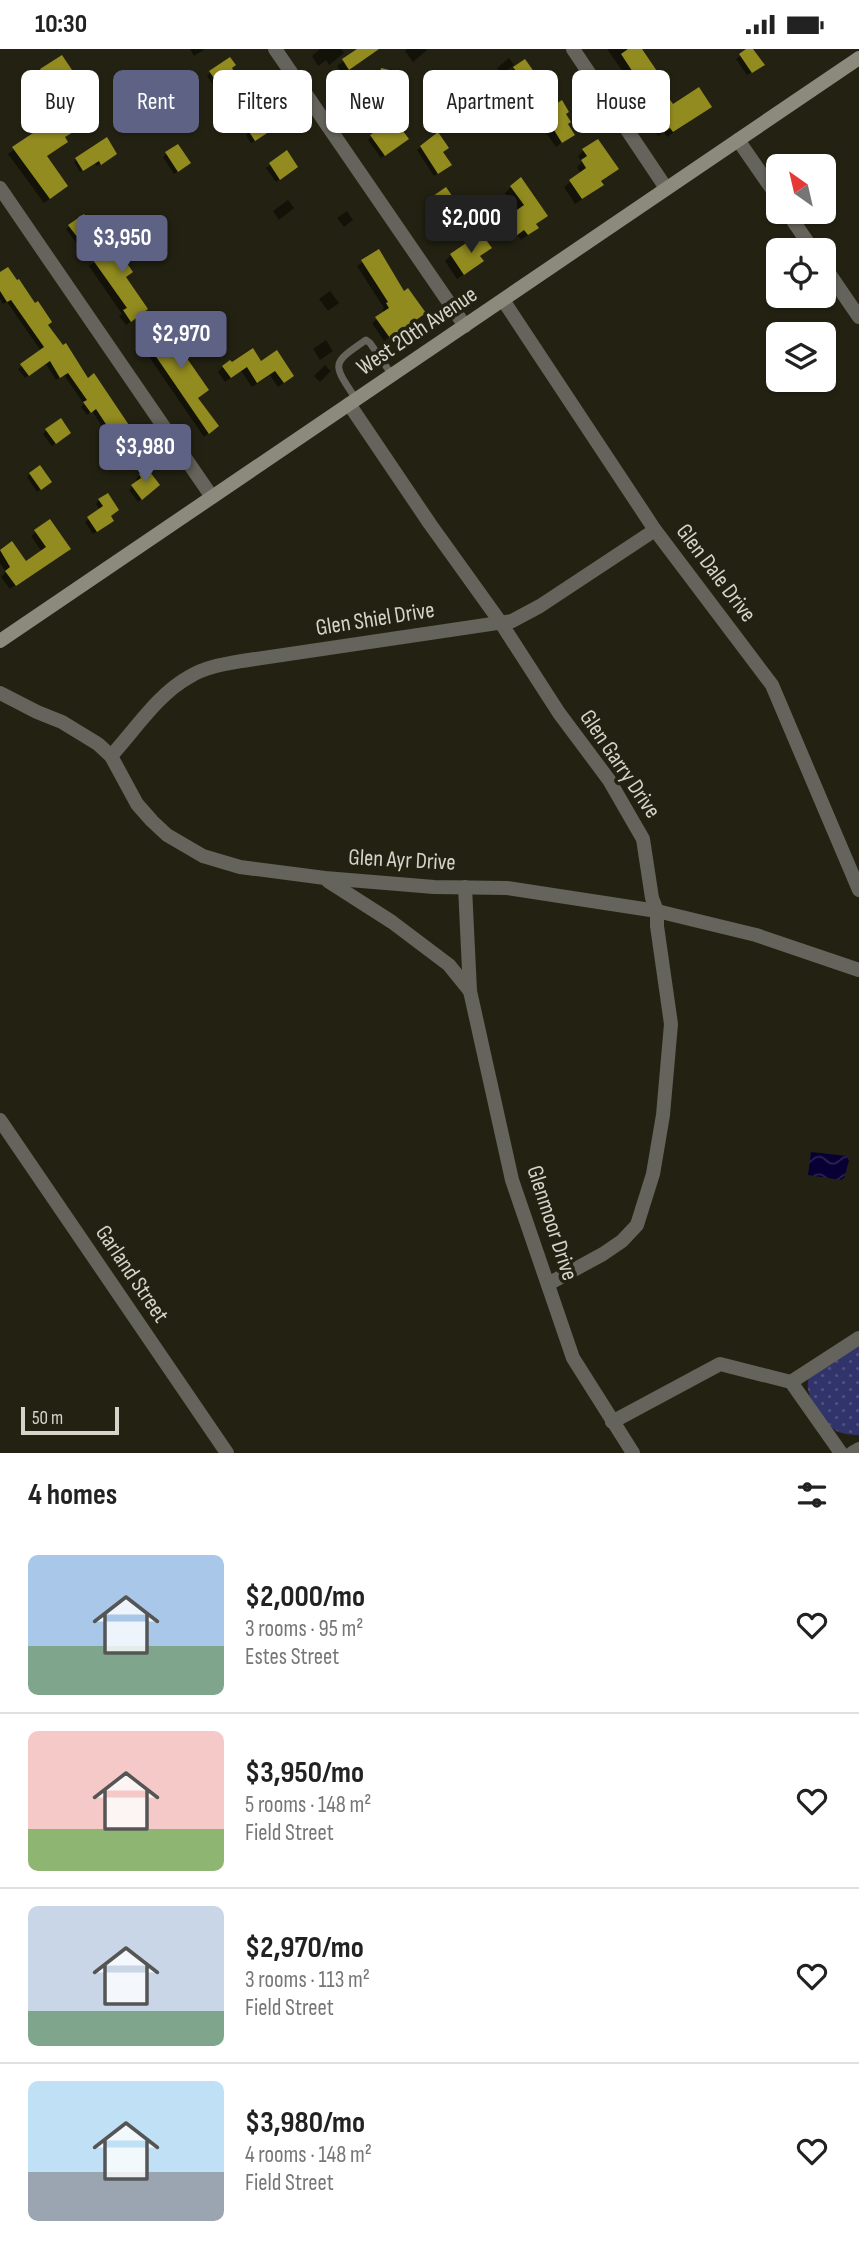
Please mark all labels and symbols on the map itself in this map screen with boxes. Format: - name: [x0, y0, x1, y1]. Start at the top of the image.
- north arrow: [766, 154, 836, 224]
- pin: $2,000: [414, 195, 528, 255]
- pin: $3,950: [65, 215, 179, 275]
- street label: West 20th Avenue: [351, 280, 483, 382]
- pin: $2,970: [124, 311, 238, 371]
- pin: $3,980: [88, 425, 202, 484]
- street label: Glen Dale Drive: [670, 518, 762, 628]
- street label: Glen Shiel Drive: [314, 596, 436, 642]
- street label: Glen Garry Drive: [573, 704, 667, 824]
- street label: Glen Ayr Drive: [348, 843, 456, 877]
- street label: Glenmoor Drive: [520, 1162, 584, 1284]
- street label: Garland Street: [89, 1220, 175, 1328]
- scale bar: [21, 1404, 119, 1436]

